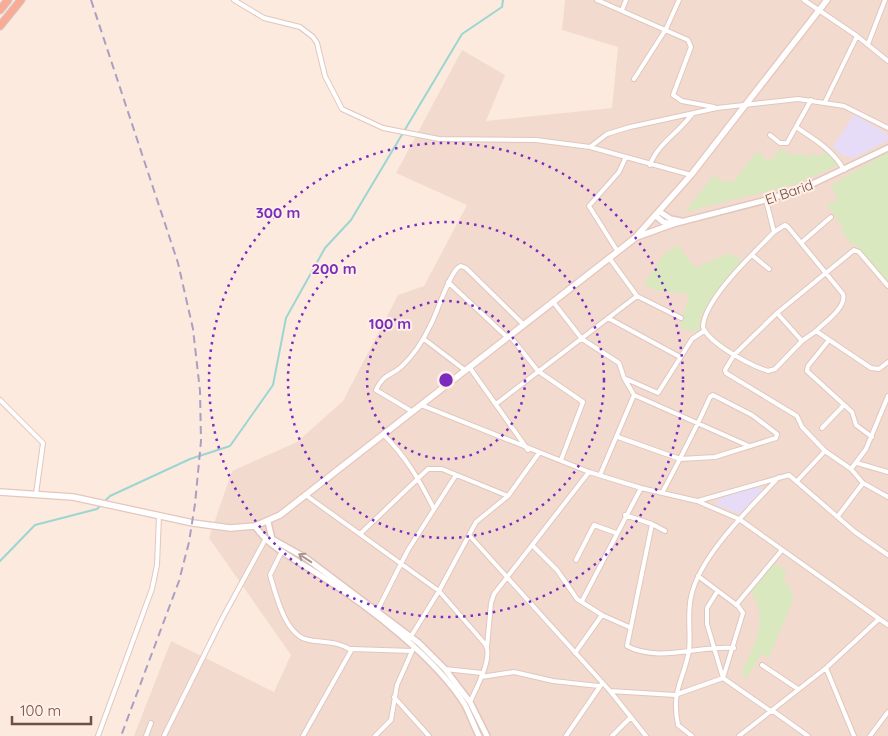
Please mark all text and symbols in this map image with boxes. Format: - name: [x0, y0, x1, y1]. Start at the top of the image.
- street label: El Barid: [763, 175, 815, 209]
- text: 300 m: [256, 203, 300, 222]
- text: 200 m: [312, 259, 357, 278]
- text: 100 m: [369, 314, 411, 333]
- centre of rings: [437, 371, 455, 389]
- one-way arrow: [298, 552, 312, 563]
- scale bar: [12, 694, 91, 726]
- text: 100 m: [20, 701, 61, 720]

